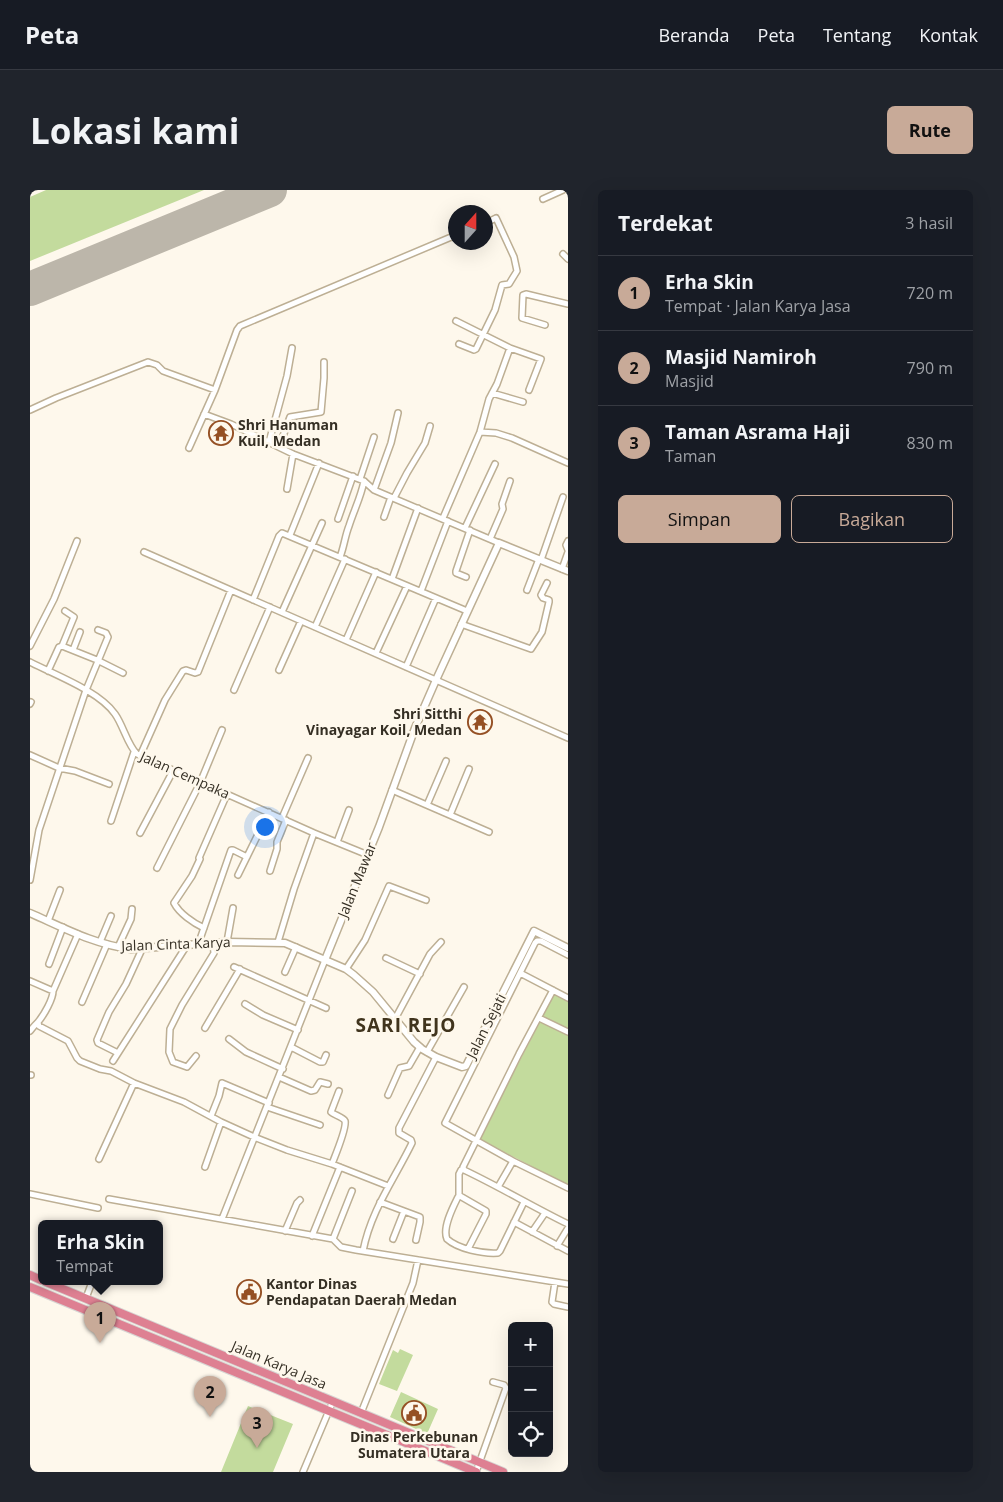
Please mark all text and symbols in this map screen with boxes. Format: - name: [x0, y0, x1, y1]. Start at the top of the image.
- text: Peta: [25, 18, 79, 51]
- text: Beranda: [658, 23, 730, 47]
- text: Peta: [758, 23, 795, 47]
- text: Tentang: [823, 23, 891, 47]
- text: Kontak: [919, 23, 978, 47]
- button: Rute: [887, 106, 973, 154]
- text: Lokasi kami: [30, 107, 239, 154]
- north arrow: [448, 205, 493, 250]
- text: Terdekat: [618, 209, 713, 237]
- text: 3 hasil: [905, 212, 953, 234]
- text: Erha Skin: [665, 269, 754, 295]
- text: 1: [629, 282, 639, 304]
- text: 720 m: [907, 282, 953, 304]
- text: Tempat · Jalan Karya Jasa: [665, 295, 851, 317]
- text: Masjid Namiroh: [665, 344, 817, 370]
- text: 2: [629, 357, 639, 379]
- text: 790 m: [907, 357, 953, 379]
- text: Masjid: [665, 370, 714, 392]
- place label: Shri Hanuman Kuil, Medan: [238, 415, 338, 450]
- text: Taman Asrama Haji: [665, 419, 850, 445]
- temple icon: Shri Hanuman Kuil, Medan: [208, 420, 234, 446]
- text: 3: [629, 432, 639, 454]
- text: 830 m: [907, 432, 953, 454]
- text: Taman: [665, 445, 716, 467]
- button: Simpan: [618, 495, 781, 543]
- button: Bagikan: [791, 495, 953, 543]
- place label: Shri Sitthi Vinayagar Koil, Medan: [306, 704, 462, 739]
- temple icon: Shri Sitthi Vinayagar Koil, Medan: [467, 709, 493, 735]
- street label: Jalan Cempaka: [136, 745, 233, 803]
- your location: [252, 814, 278, 840]
- street label: Jalan Mawar: [332, 839, 380, 922]
- street label: Jalan Cinta Karya: [119, 932, 231, 955]
- street label: Jalan Sejati: [460, 990, 510, 1063]
- district label: SARI REJO: [356, 1012, 456, 1038]
- popup: [38, 1220, 163, 1285]
- text: Erha Skin: [56, 1229, 145, 1255]
- text: Tempat: [56, 1255, 113, 1277]
- place label: Kantor Dinas Pendapatan Daerah Medan: [266, 1274, 457, 1309]
- public building icon: Kantor Dinas Pendapatan Daerah Medan: [236, 1279, 262, 1305]
- pin: 1: [84, 1302, 116, 1343]
- map controls: [508, 1322, 553, 1457]
- button: +: [508, 1322, 553, 1367]
- street label: Jalan Karya Jasa: [227, 1335, 330, 1393]
- button: −: [508, 1367, 553, 1412]
- pin: 2: [194, 1376, 226, 1417]
- public building icon: Dinas Perkebunan Sumatera Utara: [401, 1400, 427, 1426]
- pin: 3: [241, 1407, 273, 1448]
- button: locate: [508, 1412, 553, 1457]
- place label: Dinas Perkebunan Sumatera Utara: [350, 1427, 478, 1462]

